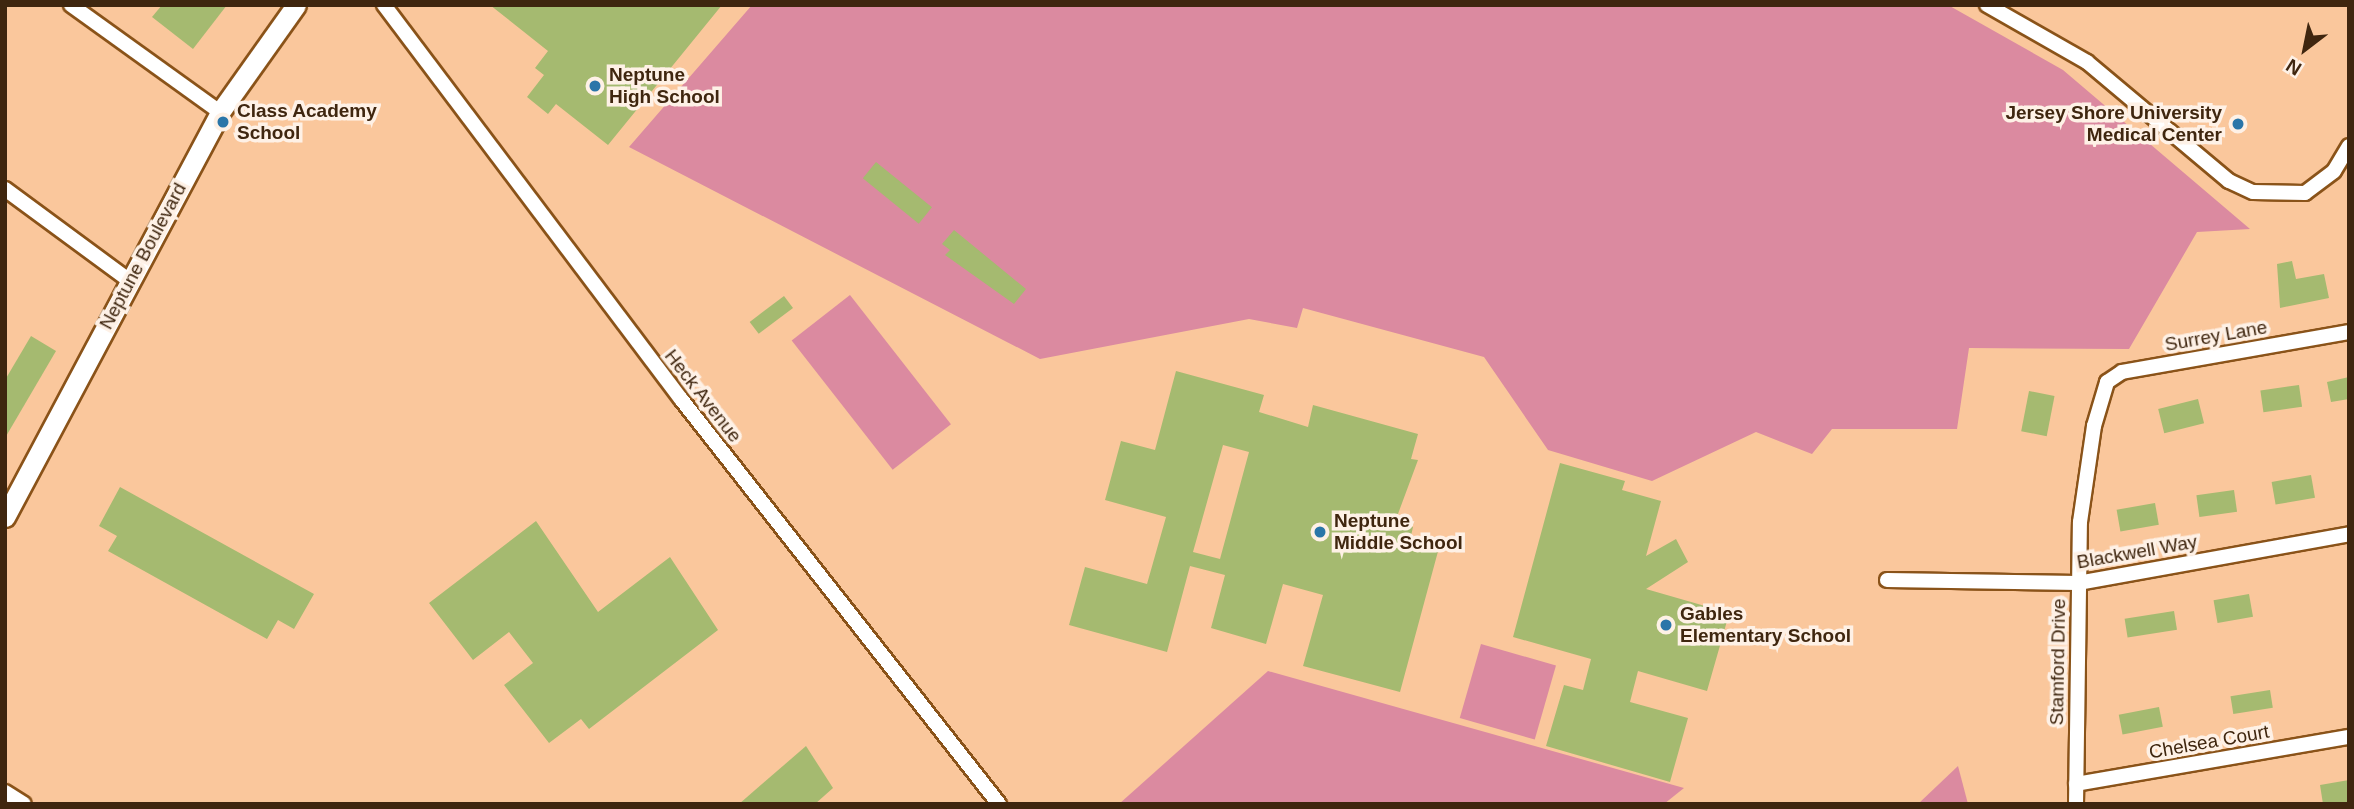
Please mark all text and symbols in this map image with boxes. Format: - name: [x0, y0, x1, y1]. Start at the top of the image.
- north arrow: [2270, 14, 2340, 84]
- text: N: [2282, 55, 2305, 80]
- place label: Neptune High School: [609, 64, 720, 108]
- marker: Neptune High School: [587, 78, 603, 94]
- place label: Class Academy School: [237, 100, 377, 144]
- place label: Jersey Shore University Medical Center: [2005, 102, 2222, 146]
- marker: Class Academy School: [215, 114, 231, 130]
- marker: Jersey Shore University Medical Center: [2228, 114, 2248, 134]
- street label: Neptune Boulevard: [95, 179, 191, 333]
- street label: Surrey Lane: [2163, 316, 2269, 356]
- street label: Heck Avenue: [659, 345, 747, 447]
- place label: Neptune Middle School: [1334, 510, 1463, 554]
- marker: Neptune Middle School: [1312, 524, 1328, 540]
- street label: Blackwell Way: [2075, 530, 2199, 574]
- street label: Stamford Drive: [2045, 598, 2071, 726]
- place label: Gables Elementary School: [1680, 603, 1851, 647]
- marker: Gables Elementary School: [1658, 617, 1674, 633]
- street label: Chelsea Court: [2147, 720, 2271, 764]

